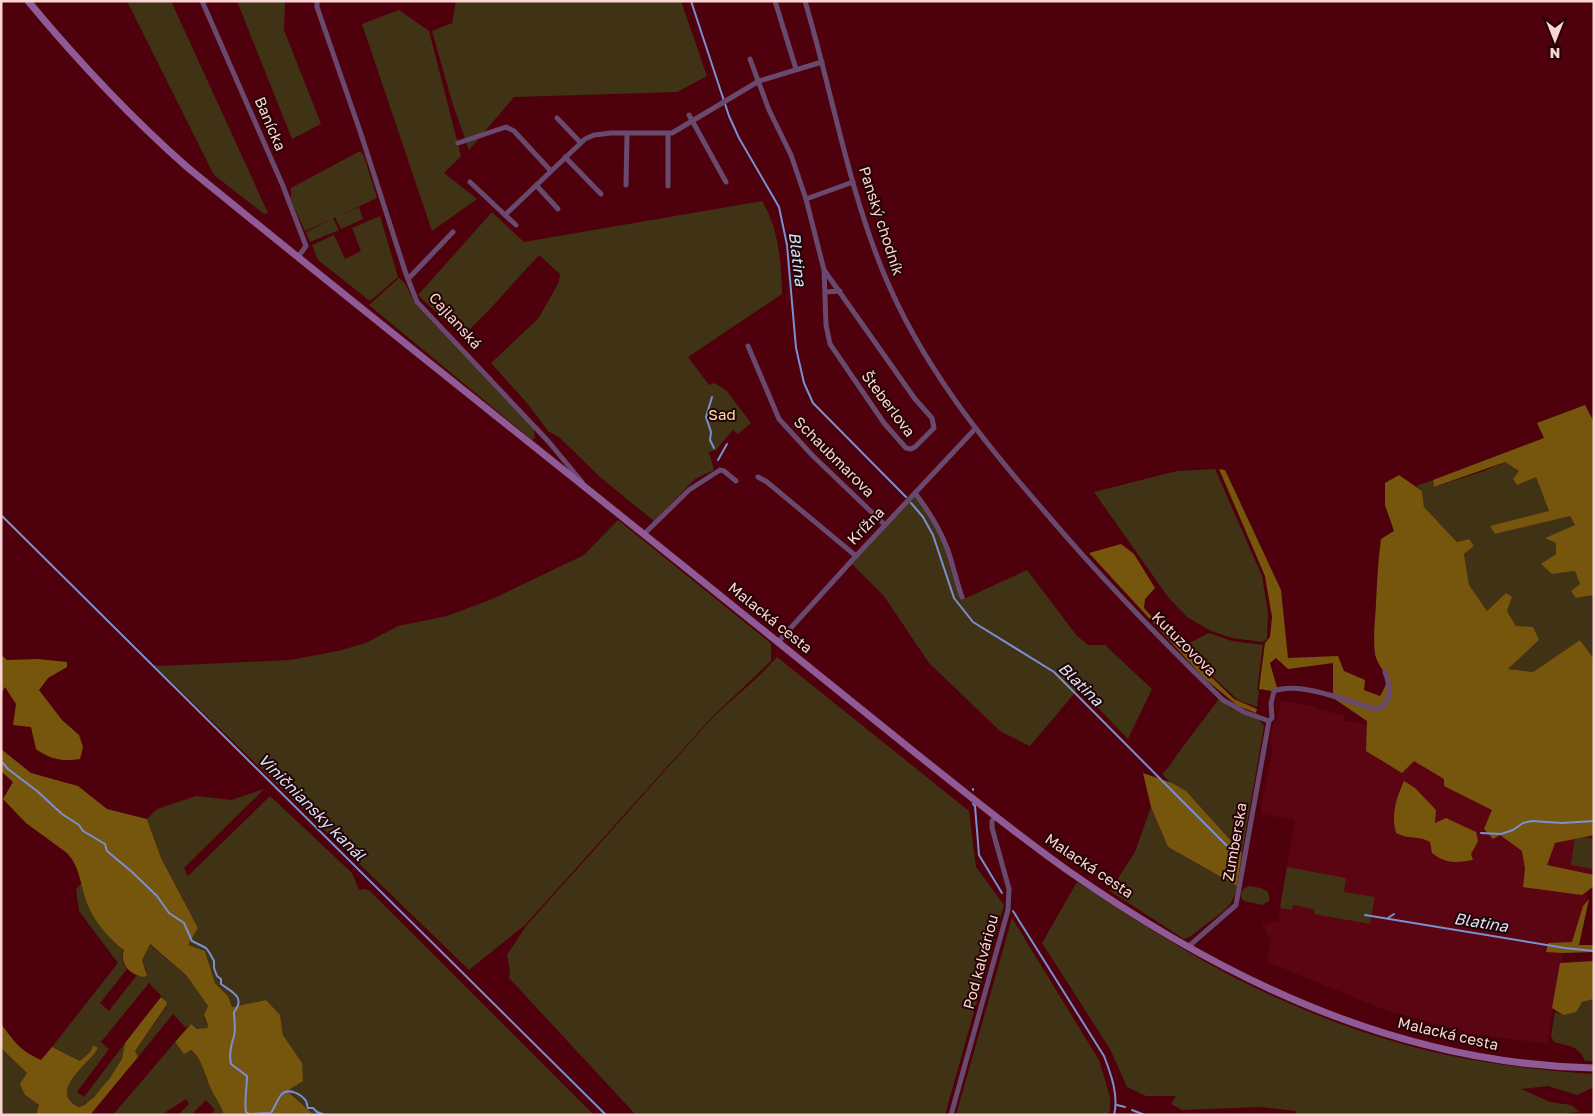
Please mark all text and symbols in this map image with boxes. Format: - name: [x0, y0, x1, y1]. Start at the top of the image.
- north arrow: [1530, 15, 1580, 65]
- text: N: [1550, 45, 1560, 62]
- street label: Banícka: [252, 94, 290, 153]
- street label: Panský chodník: [856, 164, 908, 278]
- water label: Blatina: [785, 231, 811, 288]
- street label: Cajlanská: [426, 288, 486, 352]
- street label: Šteberlova: [858, 367, 919, 440]
- park label: Sad: [708, 405, 736, 423]
- street label: Schaubmarova: [791, 412, 879, 500]
- street label: Krížna: [843, 503, 888, 548]
- street label: Malacká cesta: [725, 578, 816, 657]
- street label: Kutuzovova: [1149, 607, 1221, 679]
- water label: Blatina: [1055, 658, 1108, 711]
- water label: Viničniansky kanál: [254, 749, 370, 865]
- street label: Zumberska: [1218, 801, 1250, 883]
- street label: Malacká cesta: [1042, 829, 1137, 901]
- water label: Blatina: [1453, 908, 1510, 936]
- street label: Pod kalváriou: [959, 912, 1001, 1011]
- street label: Malacká cesta: [1396, 1013, 1500, 1053]

